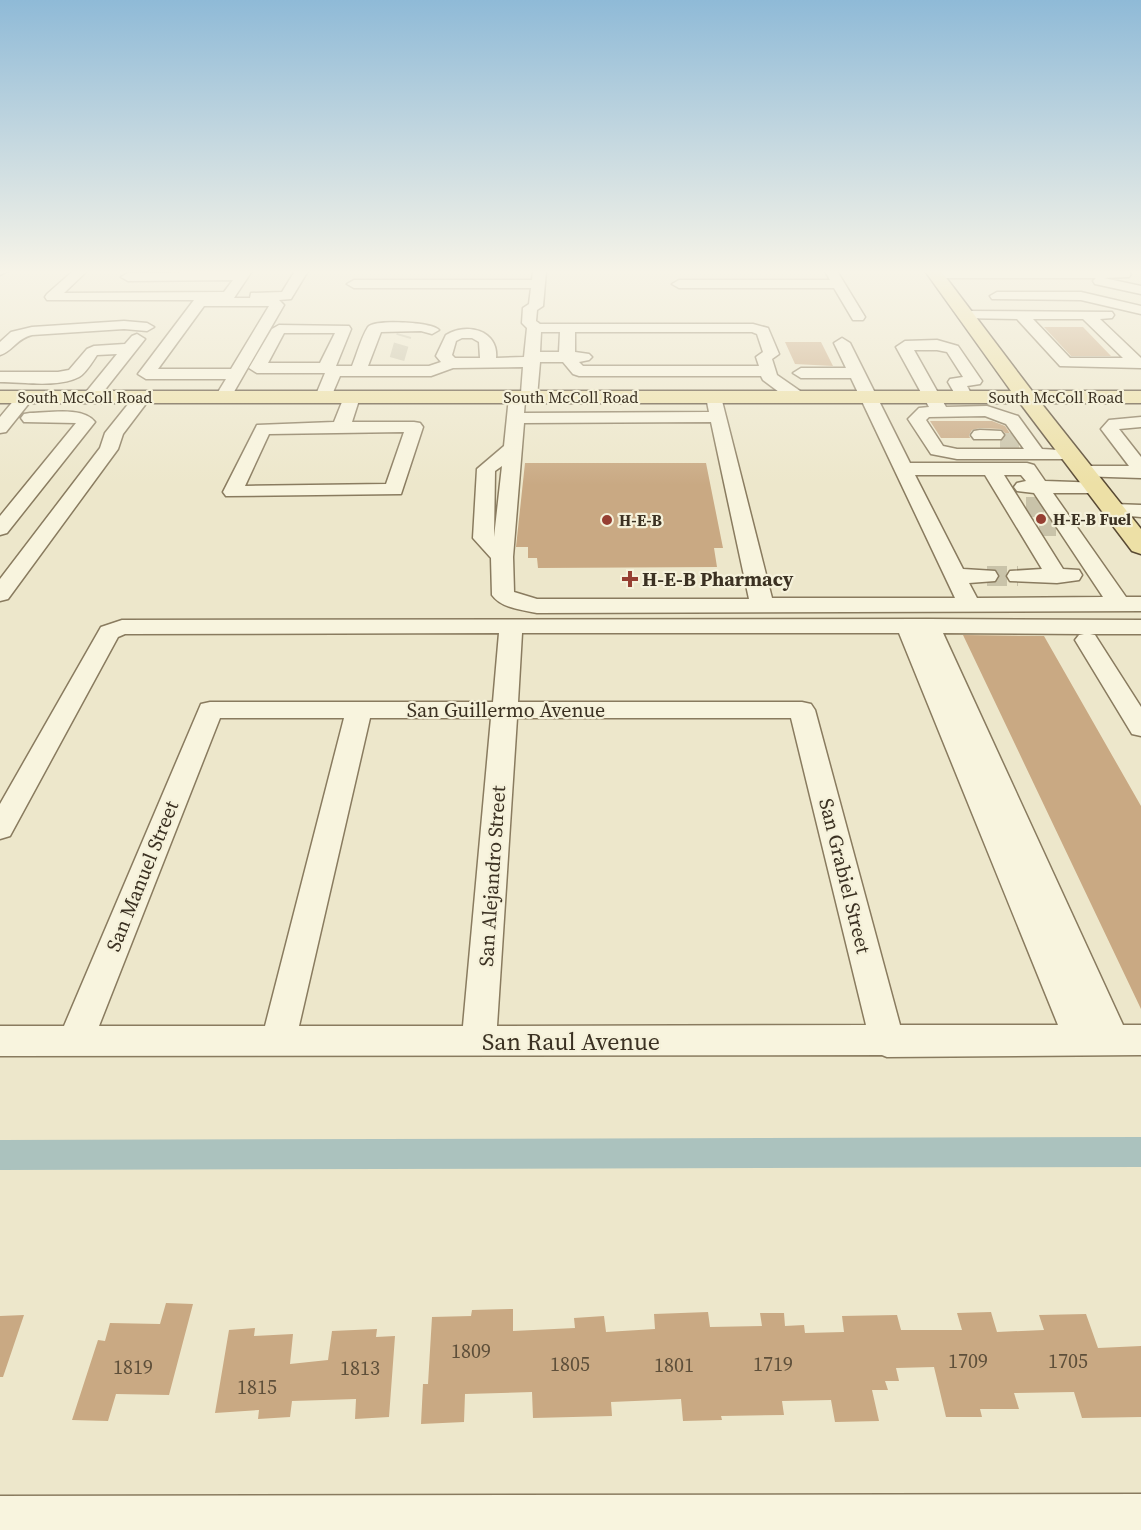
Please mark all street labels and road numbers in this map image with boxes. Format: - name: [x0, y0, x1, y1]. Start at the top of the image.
- street label: South McColl Road: [18, 386, 152, 408]
- street label: South McColl Road: [504, 386, 638, 408]
- street label: South McColl Road: [989, 386, 1123, 408]
- street label: San Guillermo Avenue: [407, 696, 605, 724]
- street label: San Alejandro Street: [472, 784, 512, 967]
- street label: San Grabiel Street: [812, 795, 878, 957]
- street label: San Manuel Street: [99, 796, 185, 956]
- street label: San Raul Avenue: [482, 1025, 660, 1058]

